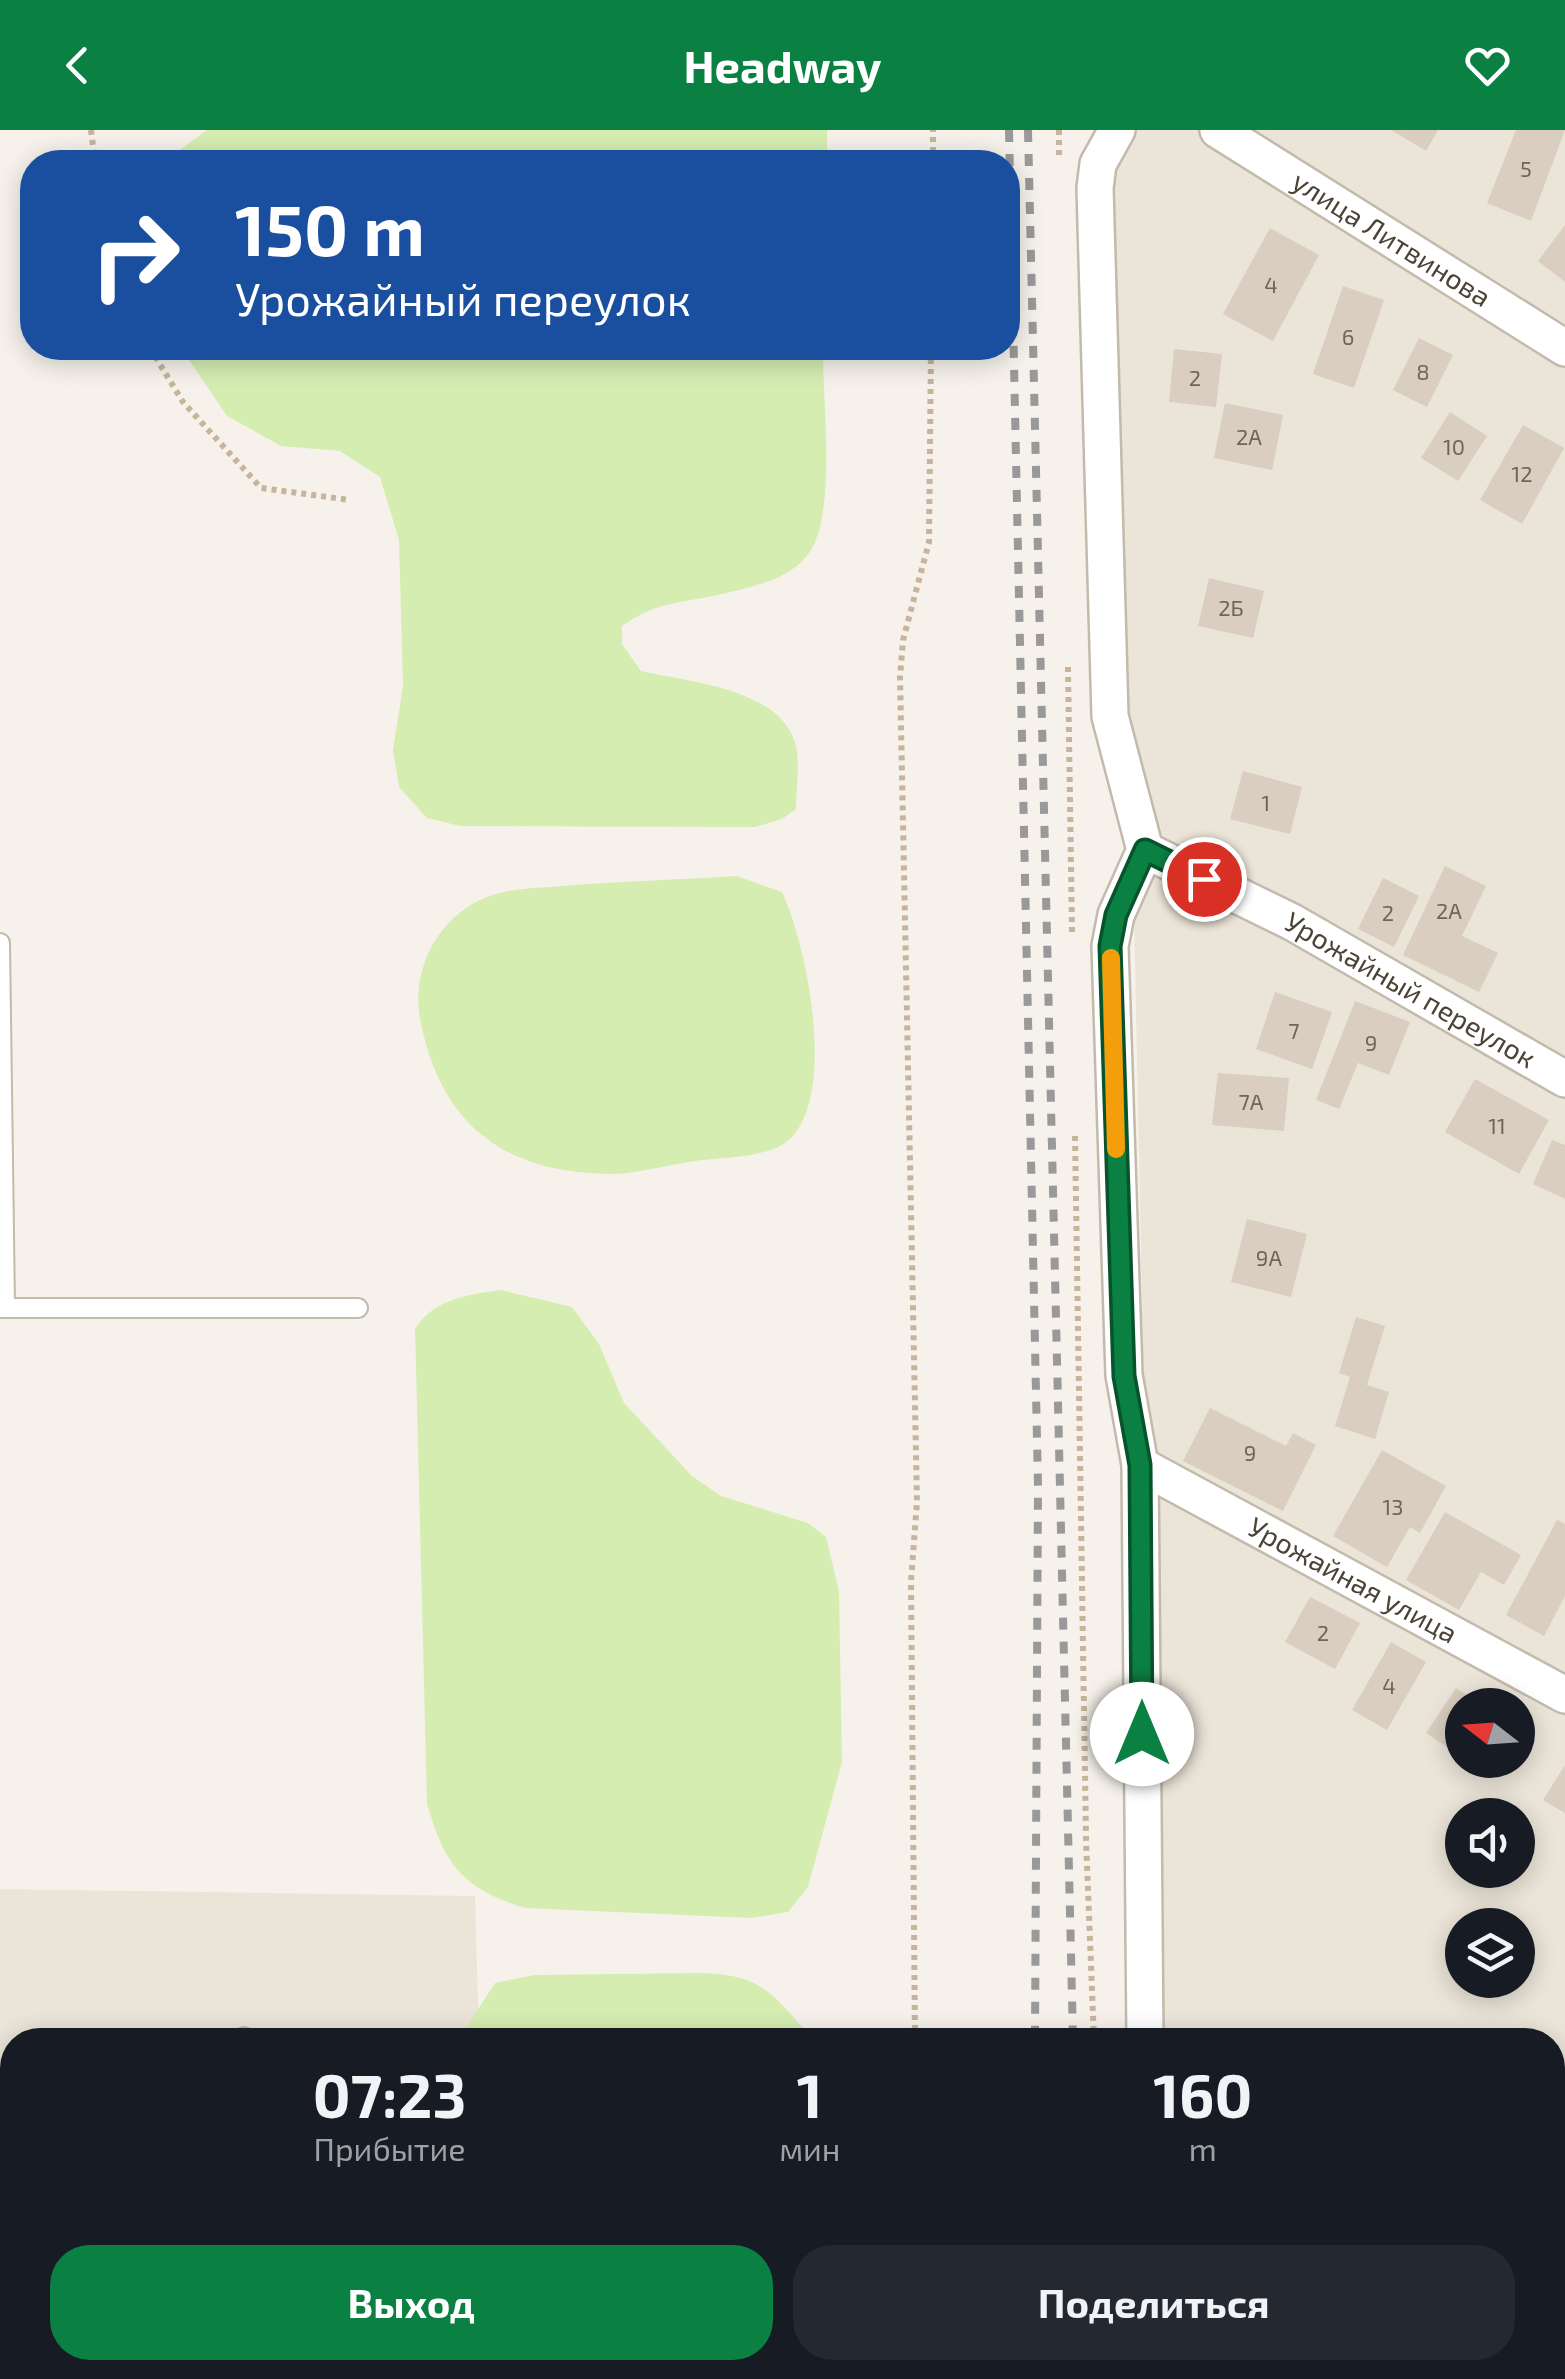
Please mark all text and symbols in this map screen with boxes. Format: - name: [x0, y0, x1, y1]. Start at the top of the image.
- icon: back: [50, 38, 105, 93]
- text: Headway: [684, 38, 881, 92]
- icon: heart: [1460, 38, 1515, 93]
- house number: 5: [1520, 155, 1532, 181]
- street label: улица Литвинова: [1286, 163, 1498, 313]
- text: 150 m: [235, 186, 425, 270]
- icon: right: [70, 190, 200, 320]
- text: Урожайный переулок: [235, 271, 691, 325]
- house number: 4: [1264, 271, 1278, 297]
- house number: 6: [1342, 323, 1354, 349]
- house number: 8: [1416, 358, 1430, 384]
- house number: 2: [1189, 364, 1201, 390]
- house number: 2А: [1236, 423, 1262, 449]
- house number: 10: [1443, 433, 1465, 459]
- house number: 12: [1511, 460, 1533, 486]
- house number: 2Б: [1218, 594, 1244, 620]
- house number: 1: [1262, 789, 1270, 815]
- pin: [1162, 837, 1247, 922]
- icon: arrive: [1177, 852, 1232, 907]
- house number: 2А: [1436, 897, 1462, 923]
- house number: 2: [1382, 899, 1394, 925]
- street label: Урожайный переулок: [1279, 904, 1542, 1075]
- house number: 7: [1288, 1017, 1300, 1043]
- house number: 9: [1365, 1029, 1377, 1055]
- house number: 7А: [1239, 1088, 1264, 1114]
- house number: 11: [1488, 1112, 1506, 1138]
- house number: 9А: [1256, 1244, 1282, 1270]
- house number: 9: [1244, 1439, 1256, 1465]
- house number: 13: [1383, 1493, 1404, 1519]
- street label: Урожайная улица: [1243, 1509, 1464, 1650]
- house number: 2: [1317, 1619, 1329, 1645]
- house number: 4: [1382, 1672, 1396, 1698]
- position arrow: [1090, 1682, 1194, 1786]
- north arrow: [1445, 1688, 1535, 1778]
- map controls: [1445, 1688, 1535, 1998]
- button: sound: [1445, 1798, 1535, 1888]
- button: layers: [1445, 1908, 1535, 1998]
- text: 07:23: [313, 2058, 466, 2130]
- text: 1: [797, 2058, 823, 2130]
- text: 160: [1153, 2058, 1252, 2130]
- text: Прибытие: [314, 2129, 466, 2167]
- text: мин: [779, 2129, 840, 2167]
- text: m: [1189, 2129, 1217, 2167]
- button: Выход: [50, 2245, 773, 2360]
- button: Поделиться: [793, 2245, 1515, 2360]

